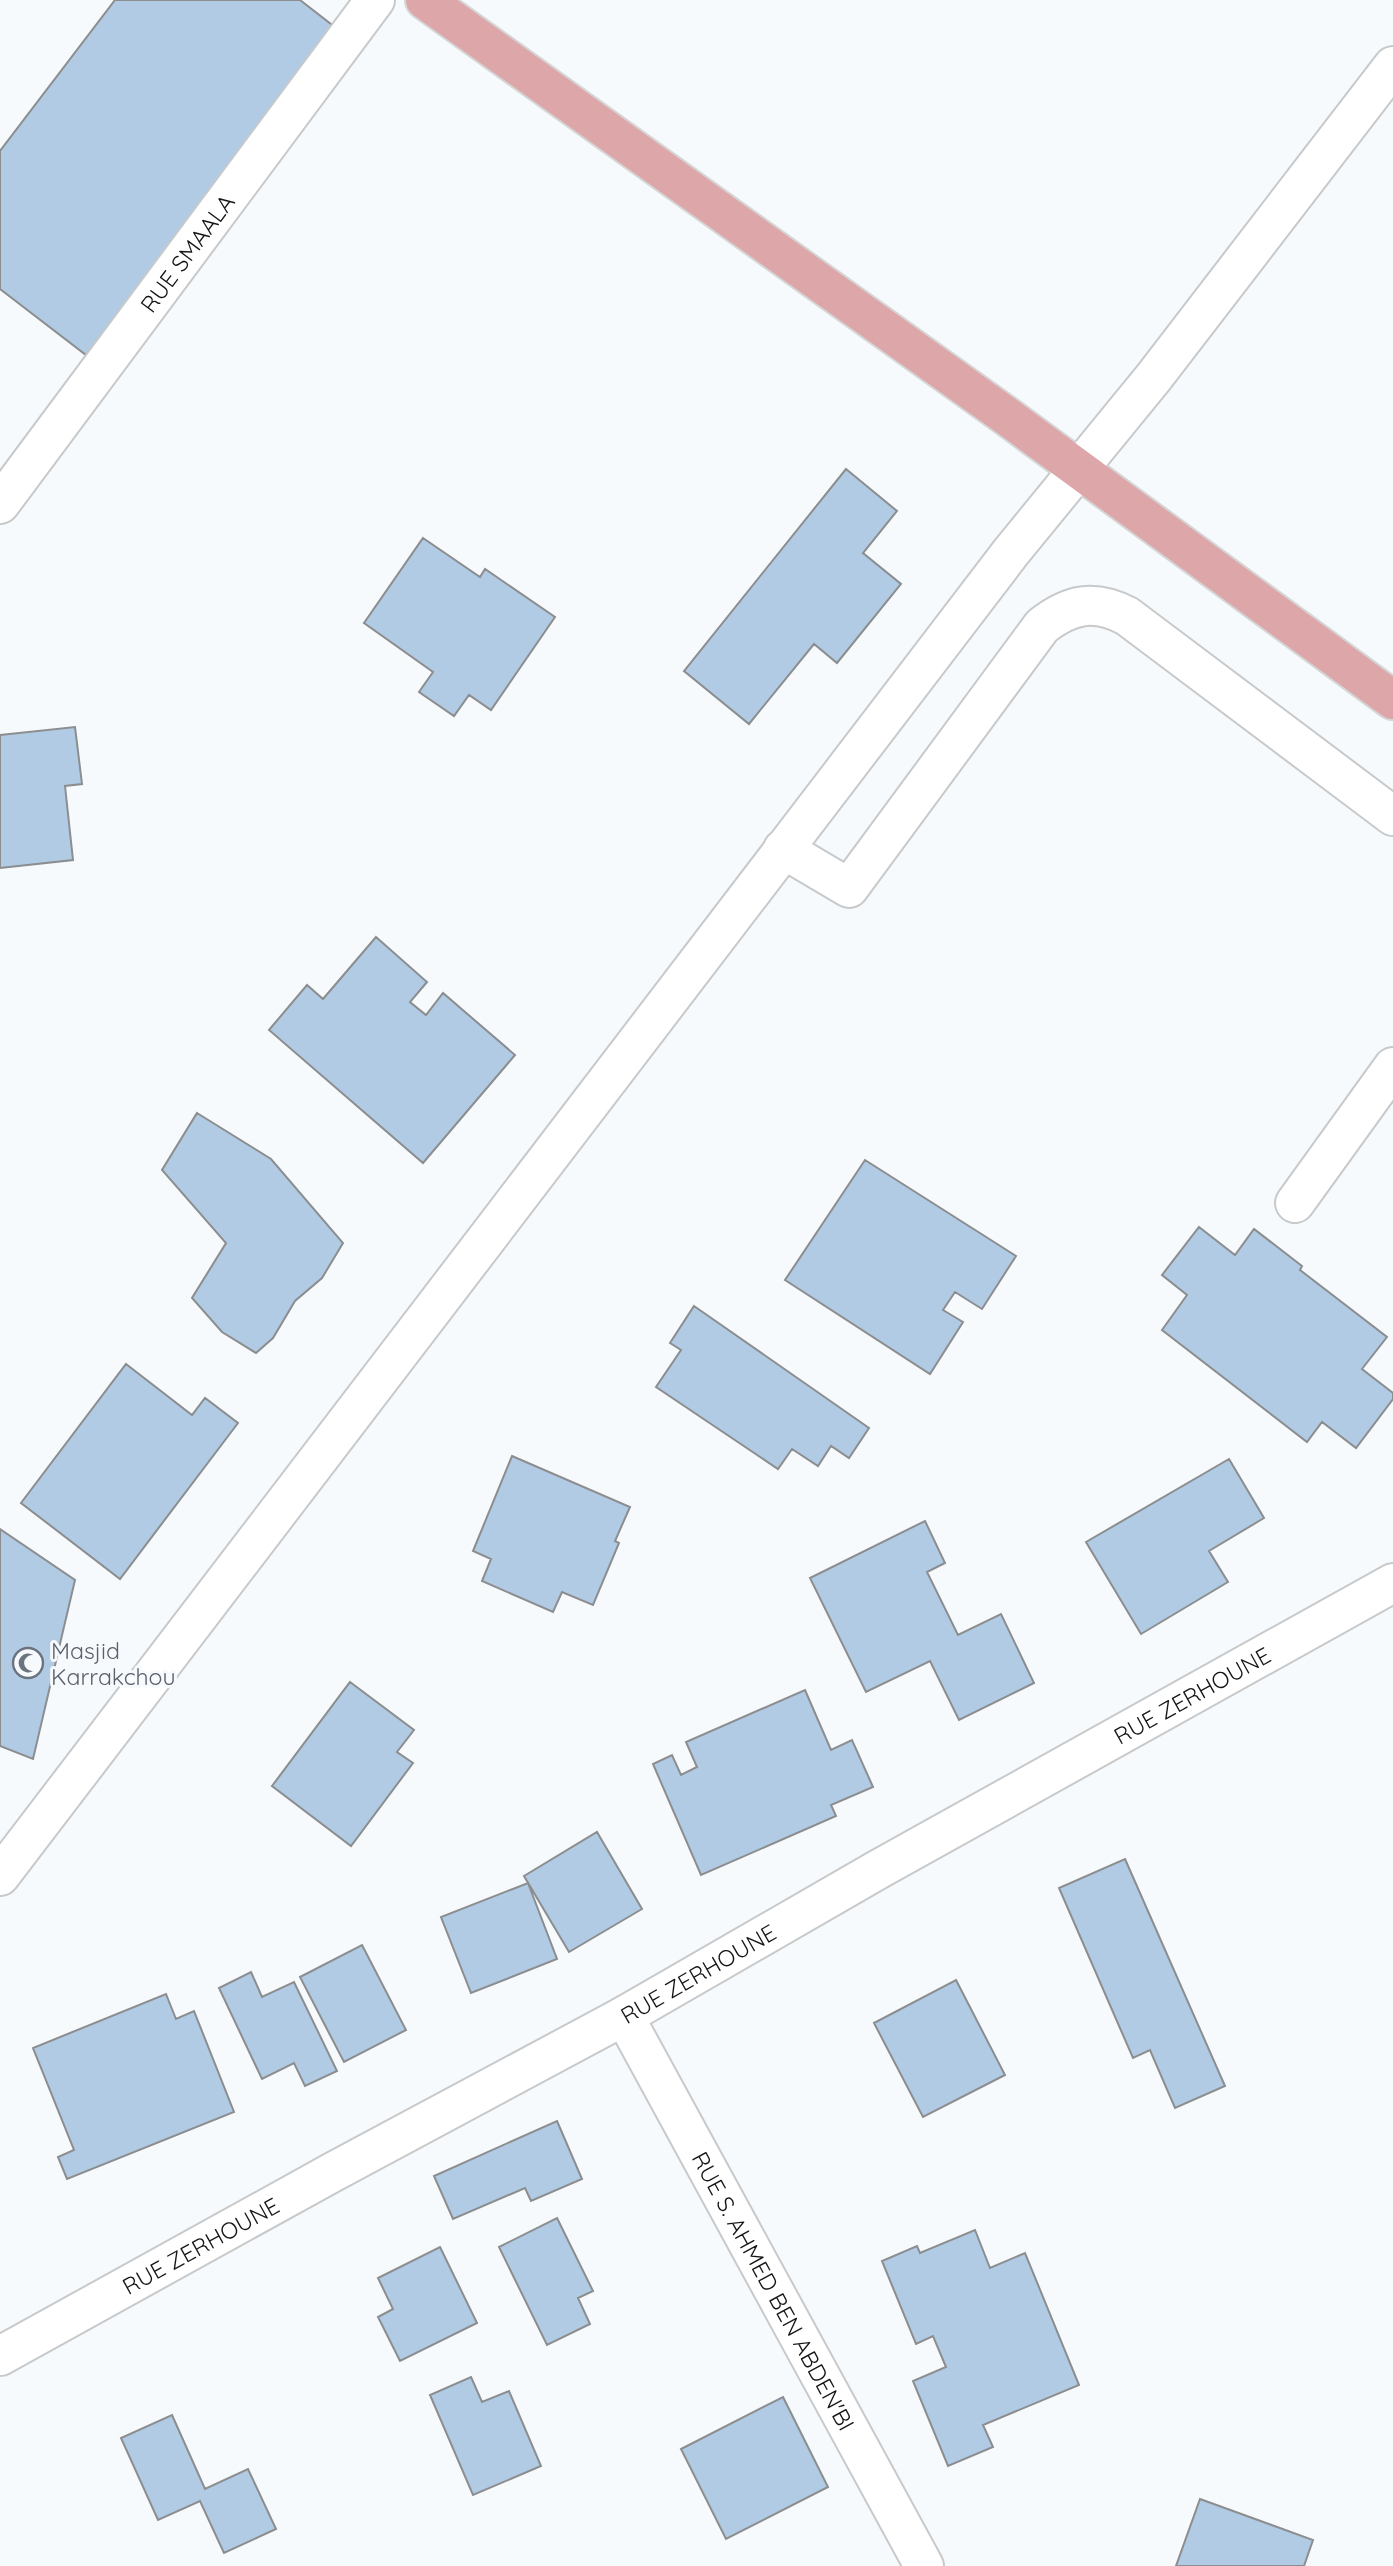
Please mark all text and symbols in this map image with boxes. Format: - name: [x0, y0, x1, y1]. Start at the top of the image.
- street label: RUE SMAALA: [133, 188, 240, 318]
- place label: Masjid Karrakchou: [51, 1636, 176, 1691]
- street label: RUE ZERHOUNE: [1108, 1640, 1275, 1750]
- mosque icon: Masjid Karrakchou: [11, 1646, 45, 1680]
- street label: RUE ZERHOUNE: [615, 1917, 781, 2030]
- street label: RUE S. AHMED BEN ABDEN'BI: [686, 2146, 862, 2435]
- street label: RUE ZERHOUNE: [117, 2190, 284, 2300]

